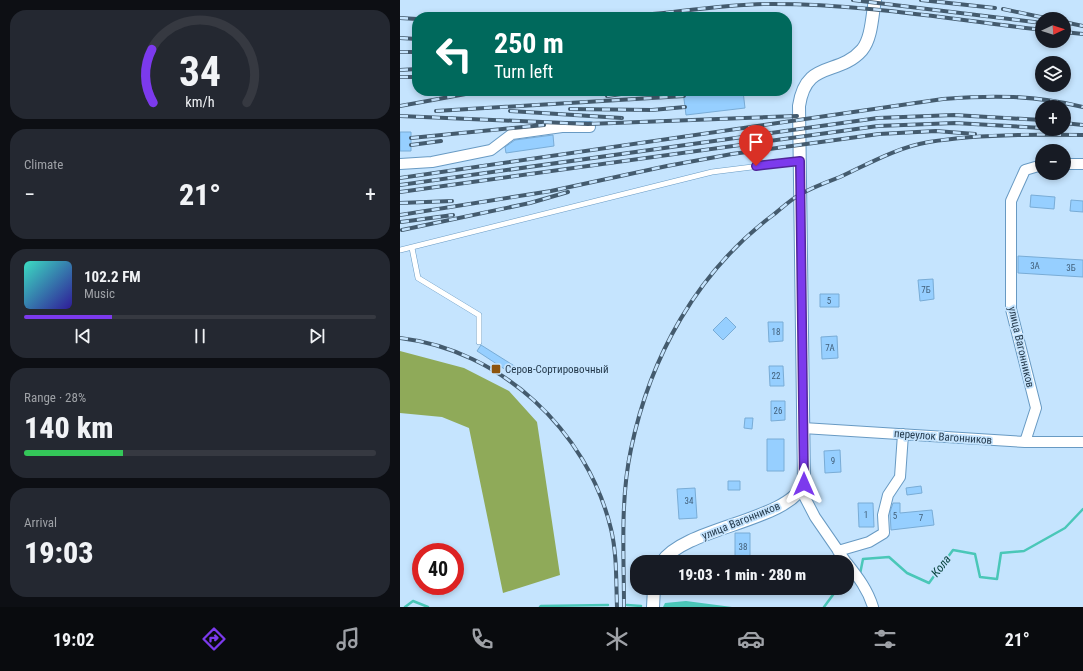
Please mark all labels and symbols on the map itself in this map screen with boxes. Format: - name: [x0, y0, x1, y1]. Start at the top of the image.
- north arrow: [1035, 12, 1071, 48]
- pin: [739, 125, 773, 166]
- house number: 3А: [1030, 261, 1040, 271]
- house number: 3Б: [1066, 263, 1076, 273]
- house number: 7Б: [921, 285, 931, 295]
- house number: 5: [827, 296, 832, 306]
- street label: улица Вагонников: [1005, 305, 1037, 389]
- house number: 18: [772, 327, 780, 337]
- house number: 7А: [825, 343, 835, 353]
- marker: Серов-Сортировочный: [490, 363, 502, 375]
- place label: Серов-Сортировочный: [505, 363, 609, 376]
- house number: 22: [772, 371, 781, 381]
- house number: 26: [774, 406, 782, 416]
- street label: переулок Вагонников: [893, 427, 993, 447]
- house number: 9: [831, 456, 835, 466]
- position arrow: [783, 463, 825, 505]
- house number: 34: [685, 496, 694, 506]
- street label: улица Вагонников: [700, 499, 782, 543]
- house number: 1: [864, 510, 868, 520]
- house number: 5: [893, 511, 898, 521]
- house number: 7: [919, 513, 924, 523]
- house number: 38: [739, 542, 747, 552]
- speed limit sign: 40: [412, 543, 464, 595]
- water label: Кола: [928, 552, 954, 580]

